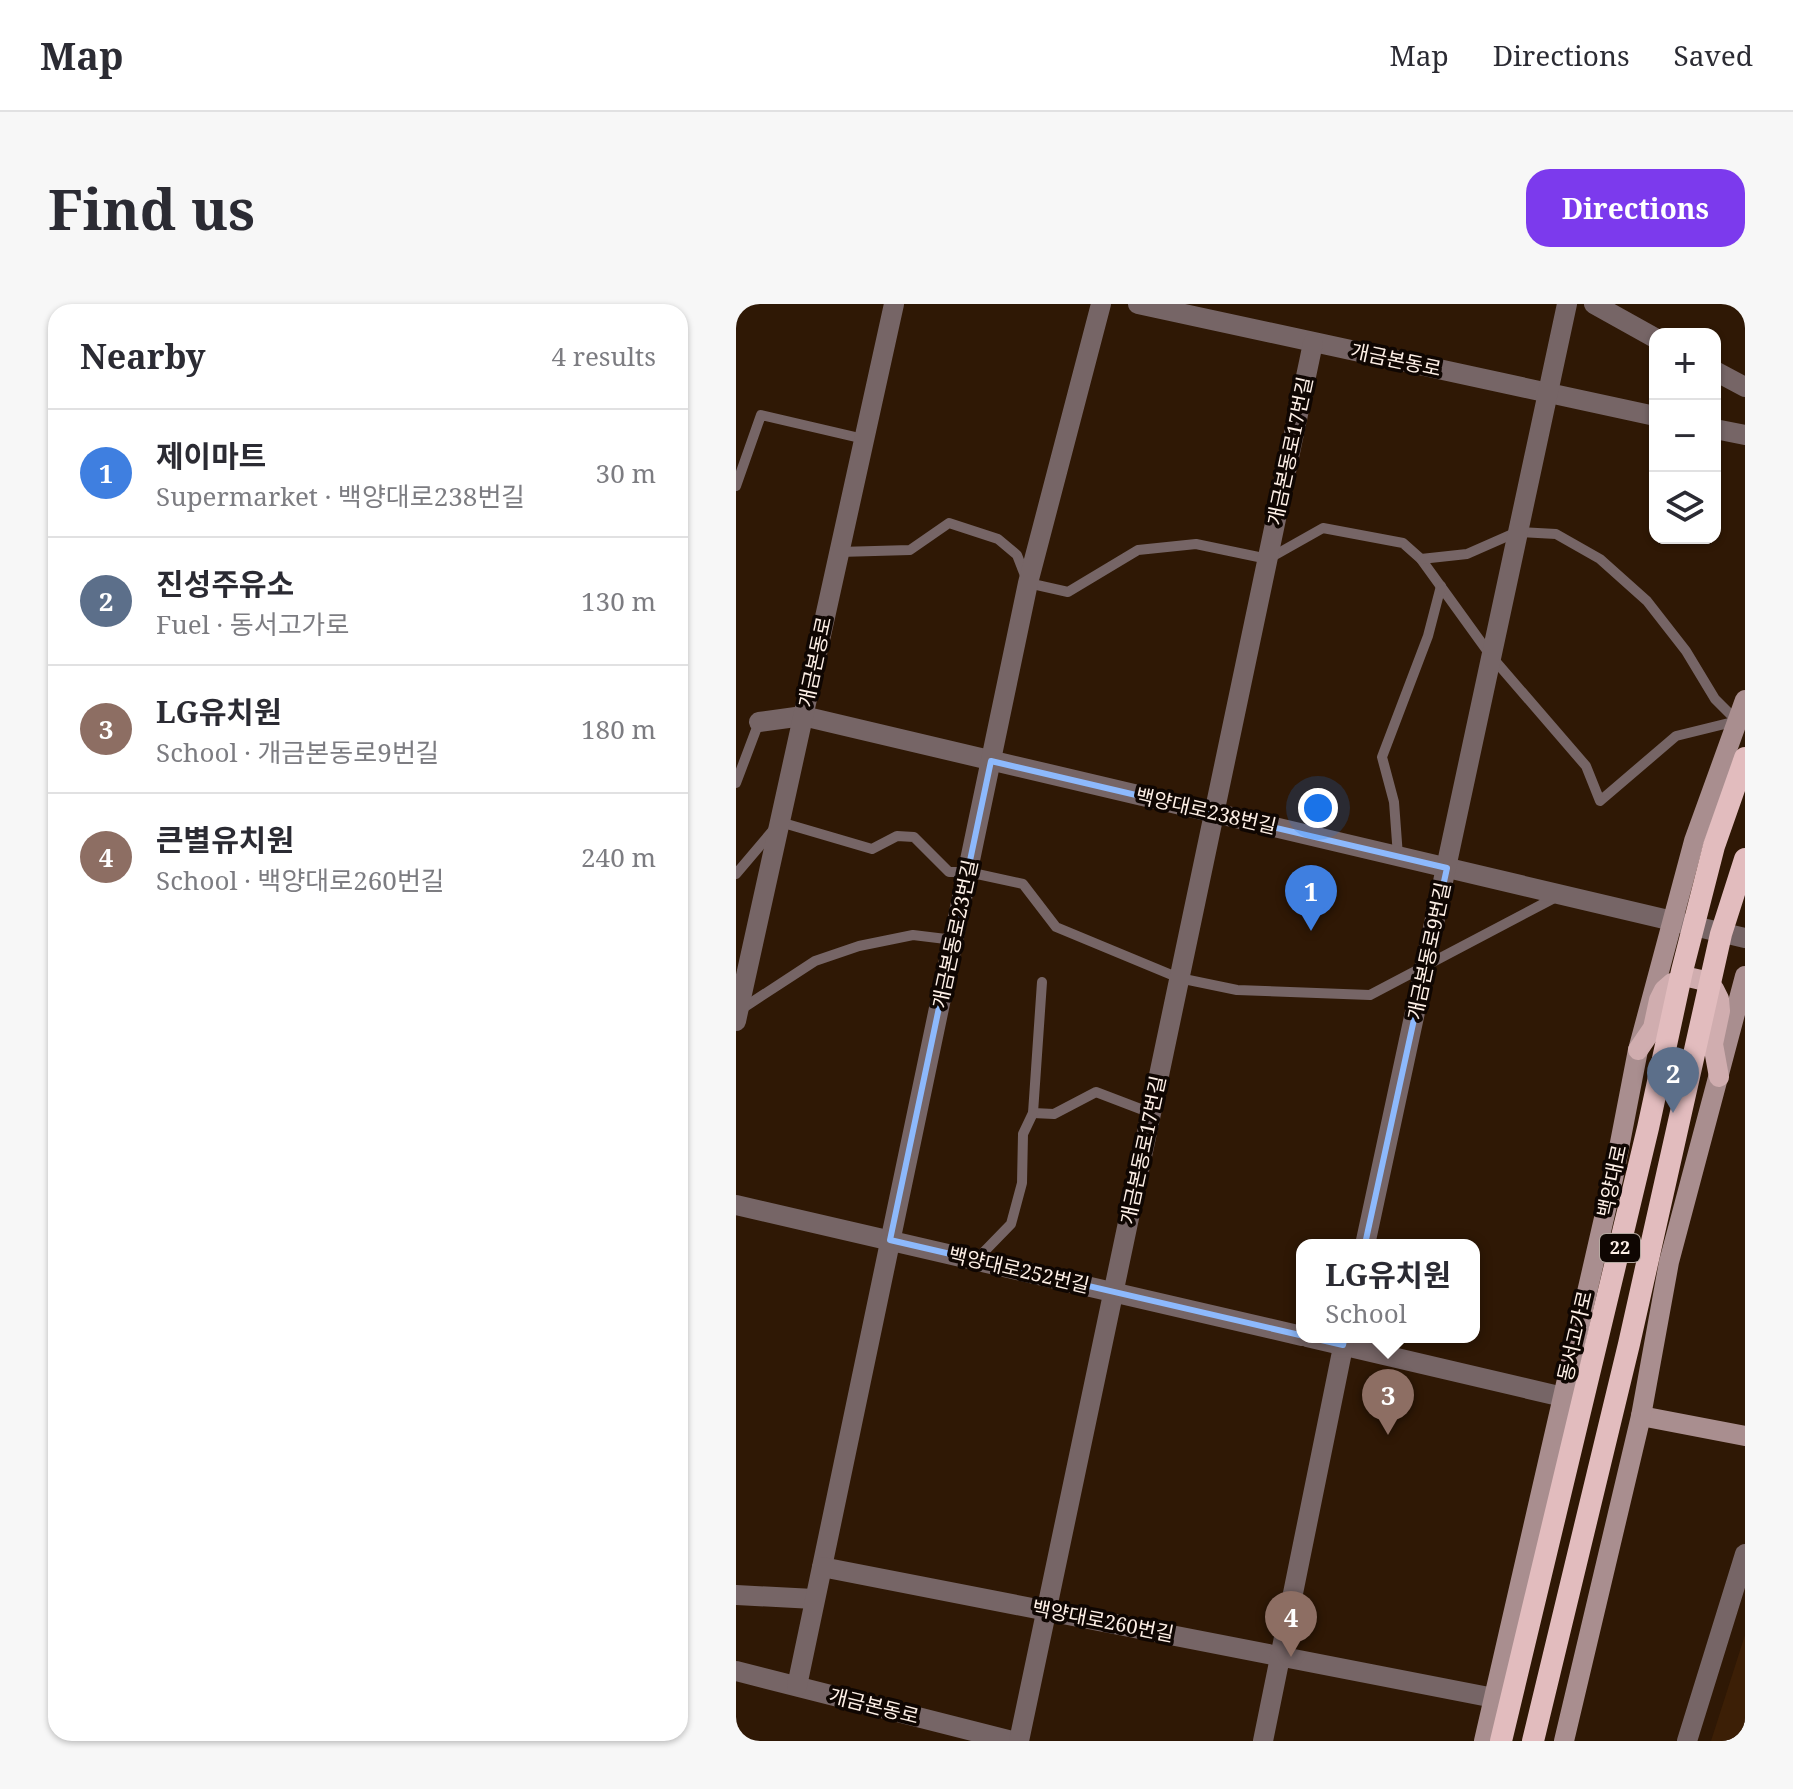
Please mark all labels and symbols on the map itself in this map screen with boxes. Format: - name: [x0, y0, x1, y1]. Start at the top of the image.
- street label: 개금본동로: [1348, 337, 1444, 382]
- street label: 개금본동로17번길: [1261, 374, 1318, 528]
- street label: 개금본동로: [792, 614, 837, 710]
- street label: 백양대로238번길: [1133, 781, 1279, 840]
- your location: [1298, 788, 1338, 828]
- street label: 개금본동로23번길: [926, 857, 983, 1011]
- pin: 1: [1285, 865, 1337, 931]
- street label: 개금본동로9번길: [1401, 880, 1456, 1022]
- pin: 2: [1647, 1047, 1699, 1113]
- street label: 개금본동로17번길: [1114, 1073, 1171, 1227]
- street label: 백양대로: [1591, 1142, 1632, 1220]
- road number: 22: [1600, 1234, 1640, 1262]
- street label: 백양대로252번길: [946, 1240, 1092, 1299]
- street label: 동서고가로: [1551, 1288, 1598, 1384]
- pin: 3: [1362, 1369, 1414, 1435]
- pin: 4: [1265, 1591, 1317, 1657]
- street label: 백양대로260번길: [1030, 1594, 1176, 1647]
- street label: 개금본동로: [826, 1681, 922, 1730]

